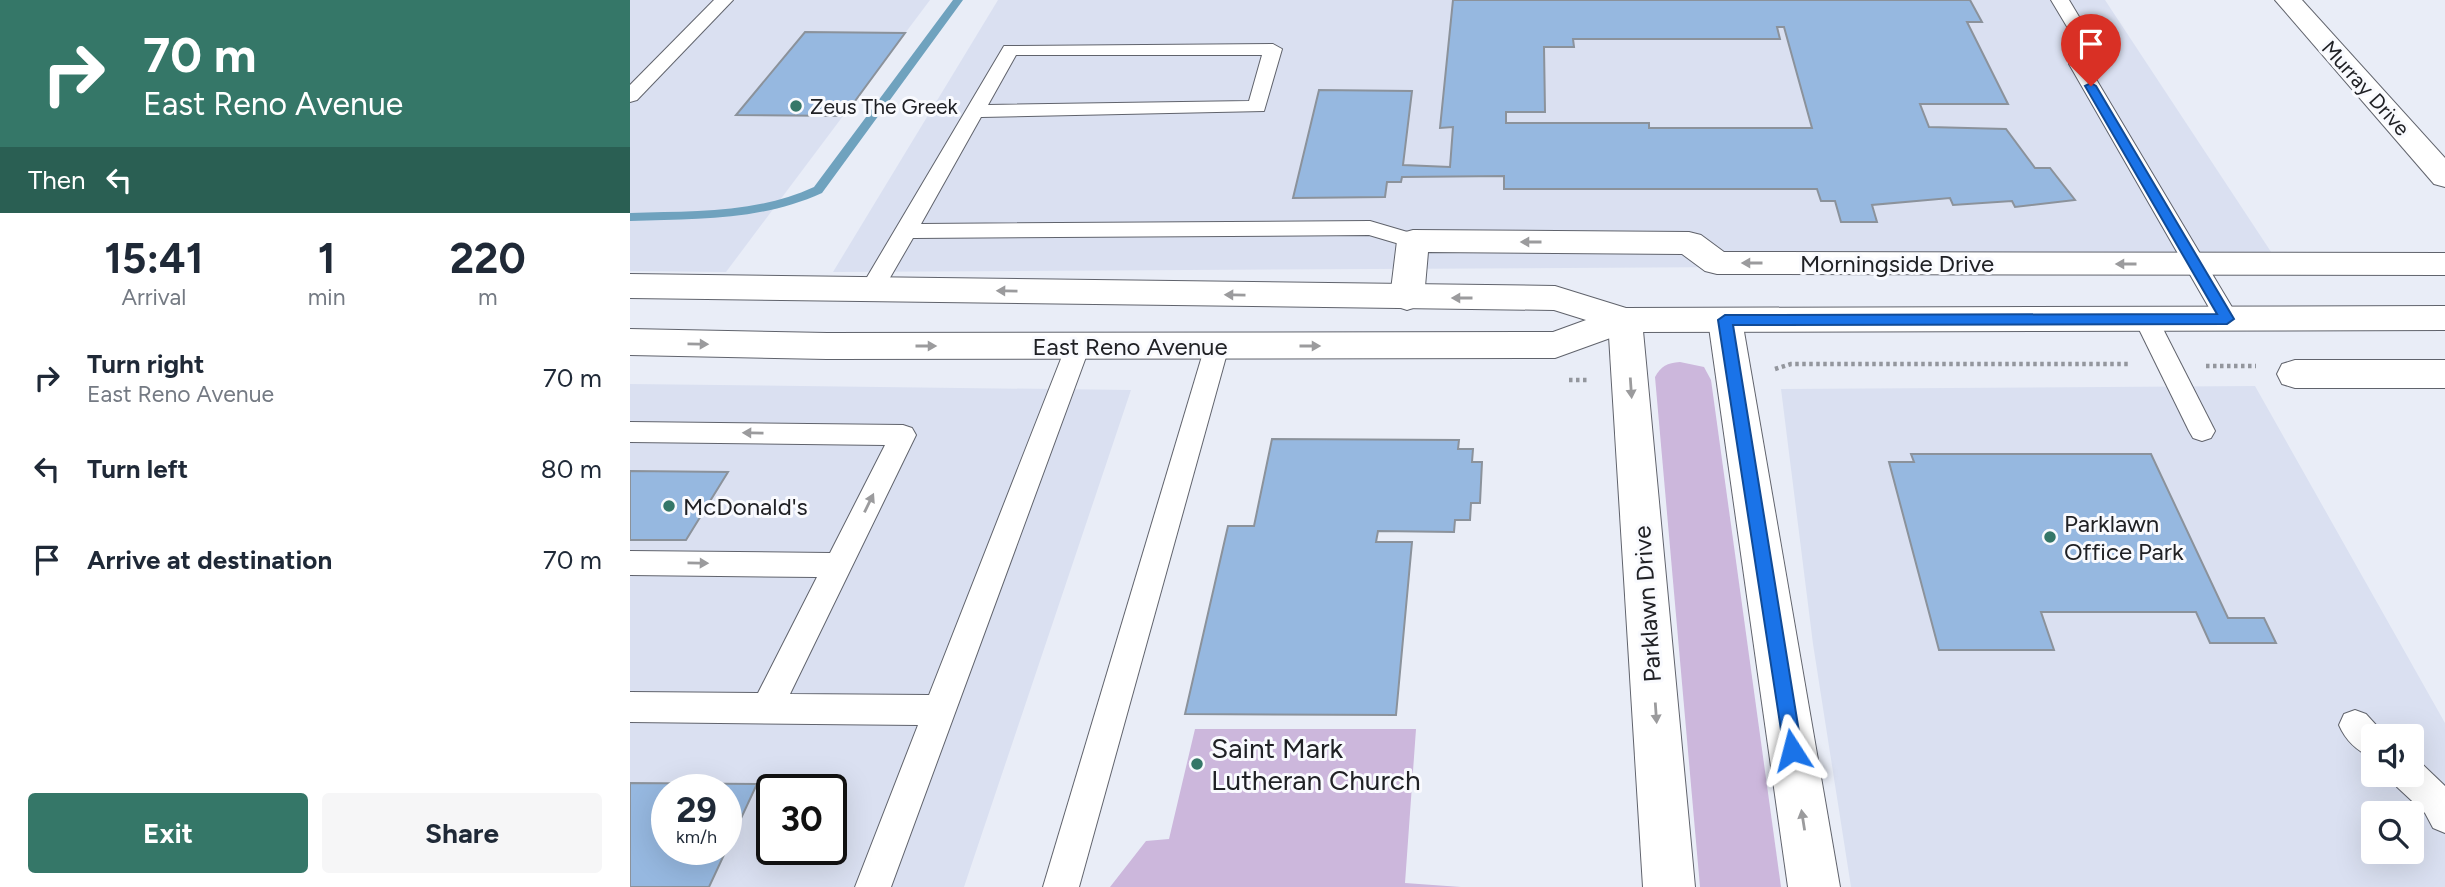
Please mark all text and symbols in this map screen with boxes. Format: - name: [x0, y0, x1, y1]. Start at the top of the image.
- pin: [2061, 14, 2121, 86]
- text: 70 m: [143, 25, 256, 84]
- icon: arrive: [2072, 25, 2110, 63]
- icon: right: [28, 28, 119, 119]
- street label: Murray Drive: [2317, 35, 2415, 141]
- text: East Reno Avenue: [143, 85, 403, 123]
- place label: Zeus The Greek: [810, 94, 959, 119]
- marker: Zeus The Greek: [788, 98, 804, 114]
- icon: left: [100, 161, 138, 199]
- text: Then: [28, 164, 86, 196]
- text: 15:41: [104, 233, 203, 284]
- text: 1: [318, 233, 335, 284]
- text: 220: [450, 233, 526, 284]
- one-way arrow: [1520, 236, 1542, 248]
- street label: Morningside Drive: [1800, 249, 1994, 278]
- one-way arrow: [1741, 257, 1763, 269]
- one-way arrow: [2115, 258, 2137, 270]
- text: Arrival: [121, 283, 186, 311]
- text: min: [308, 283, 345, 311]
- text: m: [478, 283, 498, 311]
- one-way arrow: [996, 286, 1018, 297]
- one-way arrow: [1223, 290, 1245, 301]
- one-way arrow: [1451, 292, 1473, 304]
- street label: East Reno Avenue: [1032, 332, 1228, 361]
- one-way arrow: [687, 338, 709, 349]
- one-way arrow: [915, 340, 937, 352]
- one-way arrow: [1299, 340, 1321, 352]
- text: Turn right: [87, 348, 204, 380]
- icon: right: [28, 359, 66, 397]
- text: 70 m: [543, 362, 602, 394]
- one-way arrow: [1626, 377, 1637, 399]
- text: East Reno Avenue: [87, 380, 274, 408]
- one-way arrow: [741, 427, 763, 439]
- icon: left: [28, 450, 66, 488]
- text: Turn left: [87, 453, 188, 485]
- text: 80 m: [541, 453, 602, 485]
- place label: McDonald's: [683, 492, 808, 521]
- one-way arrow: [864, 493, 875, 513]
- marker: McDonald's: [661, 498, 677, 514]
- place label: Parklawn Office Park: [2064, 509, 2184, 566]
- street label: Parklawn Drive: [1627, 525, 1667, 683]
- marker: Parklawn Office Park: [2042, 529, 2058, 545]
- icon: arrive: [28, 541, 66, 579]
- text: Arrive at destination: [87, 544, 332, 576]
- text: 70 m: [543, 544, 602, 576]
- one-way arrow: [687, 557, 709, 569]
- one-way arrow: [1651, 702, 1662, 724]
- position arrow: [1755, 713, 1829, 787]
- map controls: [2361, 724, 2424, 864]
- button: sound: [2361, 724, 2424, 787]
- place label: Saint Mark Lutheran Church: [1211, 731, 1421, 797]
- marker: Saint Mark Lutheran Church: [1189, 756, 1205, 772]
- speed limit sign: 30: [756, 774, 847, 865]
- text: 29: [676, 789, 717, 831]
- button: Exit: [28, 793, 308, 873]
- button: Share: [322, 793, 602, 873]
- button: search: [2361, 801, 2424, 864]
- one-way arrow: [1797, 808, 1808, 830]
- text: km/h: [676, 826, 717, 848]

